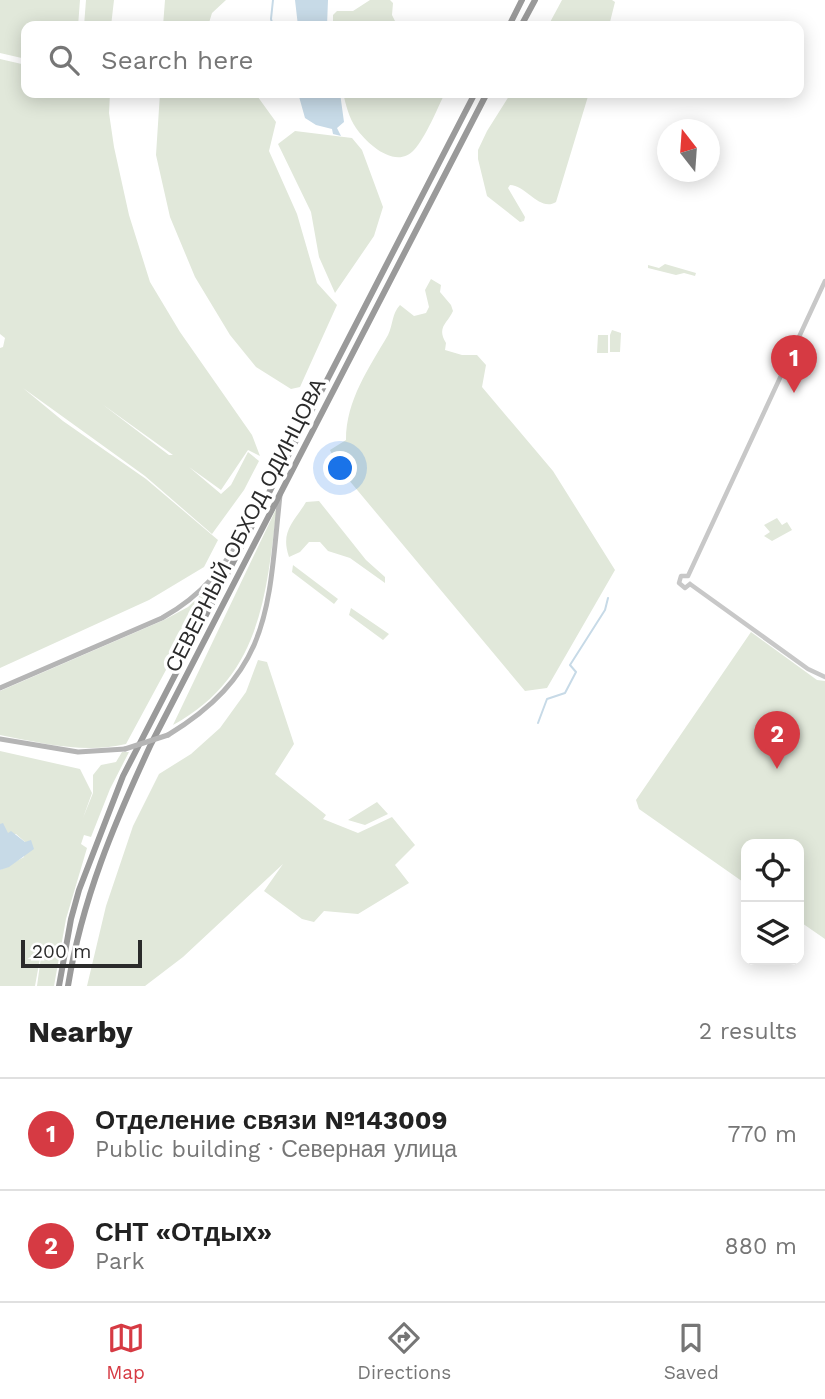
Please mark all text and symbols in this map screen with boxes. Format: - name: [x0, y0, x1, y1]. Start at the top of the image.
- search box: [21, 21, 804, 98]
- icon: search: [45, 41, 83, 79]
- text: Search here: [101, 45, 253, 75]
- north arrow: [657, 119, 720, 182]
- pin: 1: [771, 335, 817, 393]
- street label: СЕВЕРНЫЙ ОБХОД ОДИНЦОВА: [160, 374, 330, 676]
- your location: [323, 451, 357, 485]
- pin: 2: [754, 711, 800, 769]
- map controls: [741, 839, 804, 965]
- button: locate: [741, 839, 804, 902]
- button: layers: [741, 902, 804, 965]
- scale bar: [21, 937, 142, 969]
- text: 200 m: [32, 940, 91, 963]
- text: Nearby: [28, 1014, 133, 1049]
- text: 2 results: [699, 1018, 797, 1045]
- text: Отделение связи №143009: [95, 1105, 448, 1135]
- text: 1: [46, 1121, 56, 1148]
- text: 770 m: [728, 1121, 797, 1148]
- text: Public building · Северная улица: [95, 1136, 457, 1163]
- text: СНТ «Отдых»: [95, 1217, 272, 1247]
- text: 2: [44, 1233, 58, 1260]
- text: 880 m: [725, 1233, 797, 1260]
- text: Park: [95, 1248, 144, 1275]
- tab: Map: [106, 1319, 145, 1384]
- tab: Directions: [357, 1319, 451, 1384]
- tab: Saved: [664, 1319, 719, 1384]

